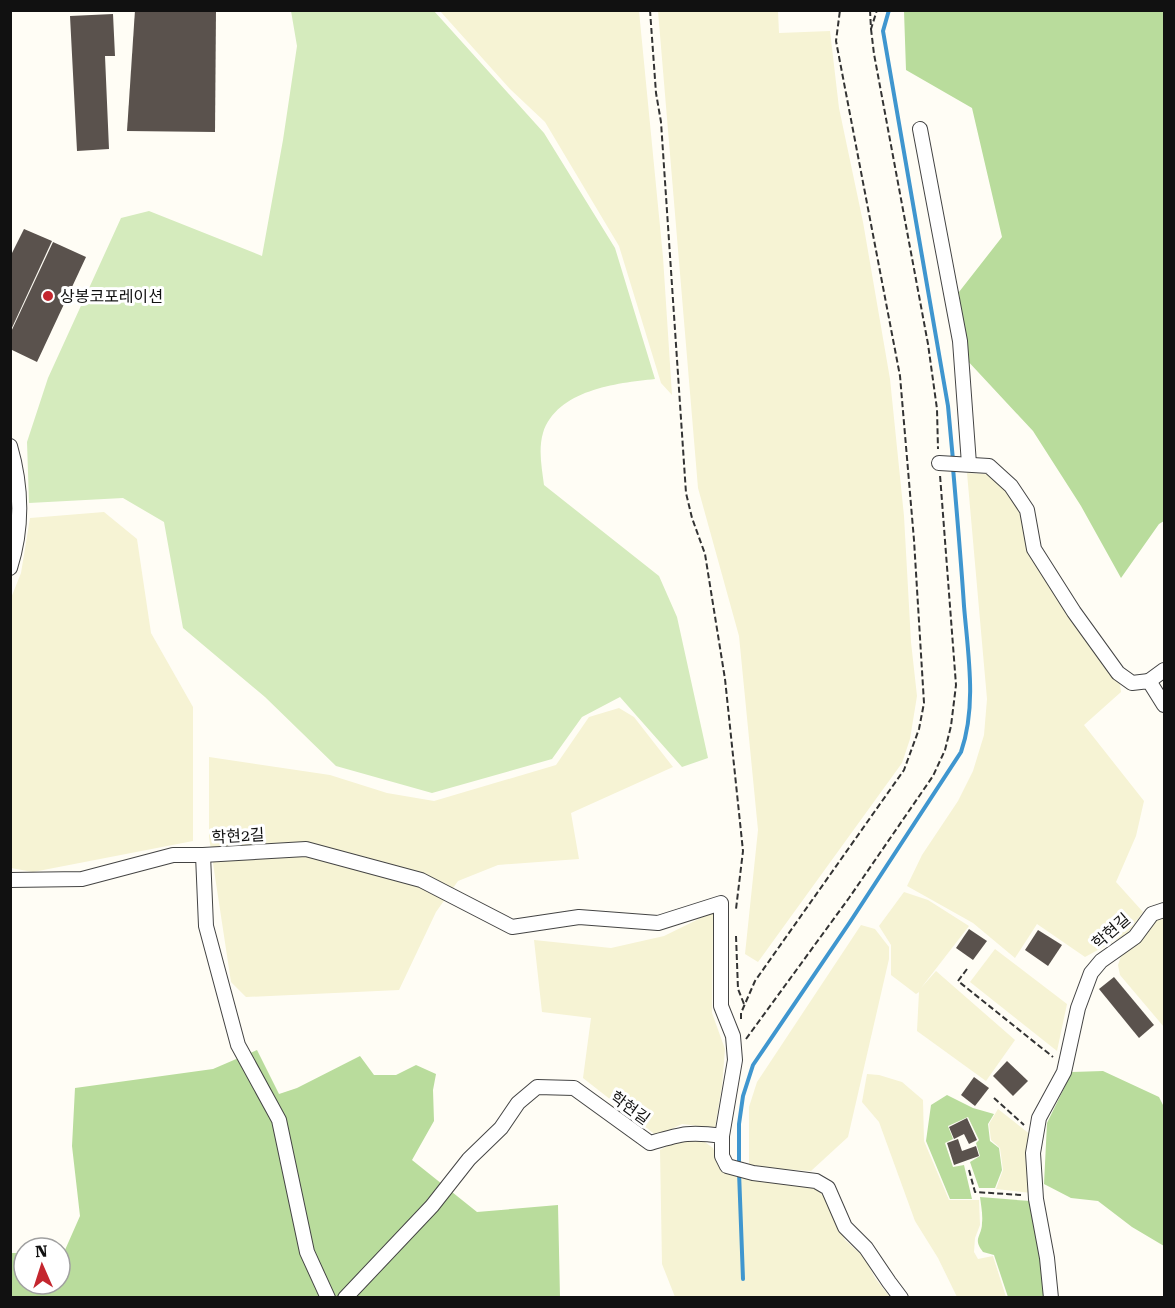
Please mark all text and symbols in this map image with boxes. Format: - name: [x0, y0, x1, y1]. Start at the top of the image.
- place label: 상봉코포레이션: [60, 287, 163, 306]
- marker: 상봉코포레이션: [41, 289, 55, 303]
- street label: 학현2길: [211, 825, 265, 847]
- street label: 학현길: [1088, 909, 1134, 953]
- street label: 학현길: [607, 1087, 653, 1129]
- north arrow: [12, 1236, 72, 1296]
- text: N: [35, 1242, 48, 1261]

